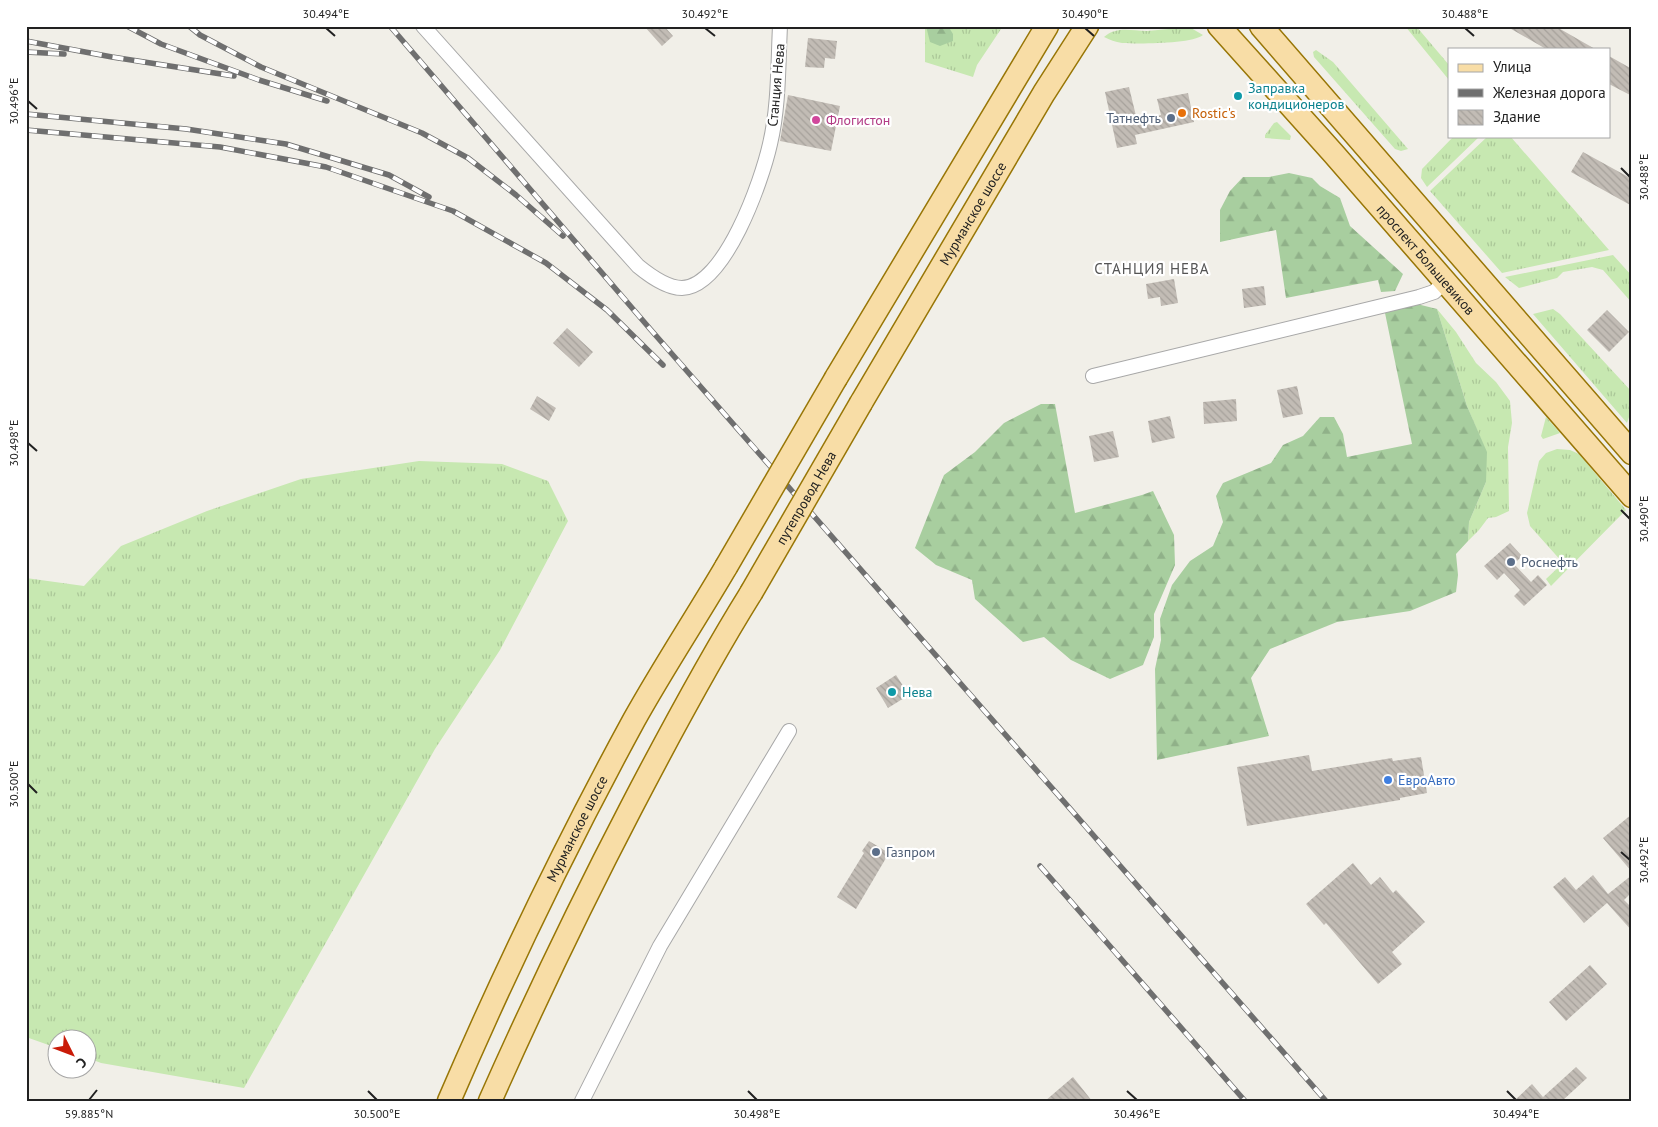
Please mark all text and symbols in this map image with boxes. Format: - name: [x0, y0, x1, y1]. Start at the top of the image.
- text: 30.494°E: [303, 6, 349, 21]
- text: 30.492°E: [682, 6, 728, 21]
- text: 30.490°E: [1062, 6, 1108, 21]
- text: 30.488°E: [1442, 6, 1488, 21]
- street label: Станция Нева: [763, 43, 789, 127]
- legend: [1448, 48, 1610, 138]
- text: Улица: [1493, 57, 1531, 76]
- text: 30.496°E: [6, 78, 21, 124]
- place label: Заправка кондиционеров: [1248, 79, 1344, 113]
- text: Железная дорога: [1492, 83, 1606, 102]
- marker: Заправка кондиционеров: [1232, 90, 1244, 102]
- place label: Rostic's: [1192, 104, 1236, 122]
- marker: Rostic's: [1176, 107, 1188, 119]
- text: Здание: [1493, 107, 1541, 126]
- place label: Татнефть: [1106, 109, 1161, 127]
- place label: Флогистон: [826, 111, 890, 129]
- marker: Татнефть: [1165, 112, 1177, 124]
- marker: Флогистон: [810, 114, 822, 126]
- text: 30.488°E: [1636, 154, 1651, 200]
- street label: Мурманское шоссе: [935, 159, 1010, 268]
- street label: проспект Большевиков: [1373, 200, 1479, 319]
- district label: СТАНЦИЯ НЕВА: [1094, 259, 1210, 278]
- text: 30.498°E: [6, 420, 21, 466]
- street label: путепровод Нева: [772, 448, 840, 548]
- text: 30.490°E: [1636, 496, 1651, 542]
- place label: Роснефть: [1521, 553, 1579, 571]
- marker: Роснефть: [1505, 556, 1517, 568]
- place label: Нева: [902, 683, 933, 701]
- marker: Нева: [886, 686, 898, 698]
- text: 30.500°E: [6, 761, 21, 807]
- place label: ЕвроАвто: [1398, 771, 1456, 789]
- street label: Мурманское шоссе: [543, 772, 612, 885]
- marker: ЕвроАвто: [1382, 774, 1394, 786]
- text: 30.492°E: [1636, 837, 1651, 883]
- place label: Газпром: [886, 843, 935, 861]
- marker: Газпром: [870, 846, 882, 858]
- north arrow: [48, 1030, 98, 1080]
- text: С: [72, 1054, 91, 1072]
- text: 59.885°N: [65, 1106, 113, 1121]
- text: 30.500°E: [354, 1106, 400, 1121]
- text: 30.498°E: [734, 1106, 780, 1121]
- text: 30.496°E: [1114, 1106, 1160, 1121]
- text: 30.494°E: [1493, 1106, 1539, 1121]

